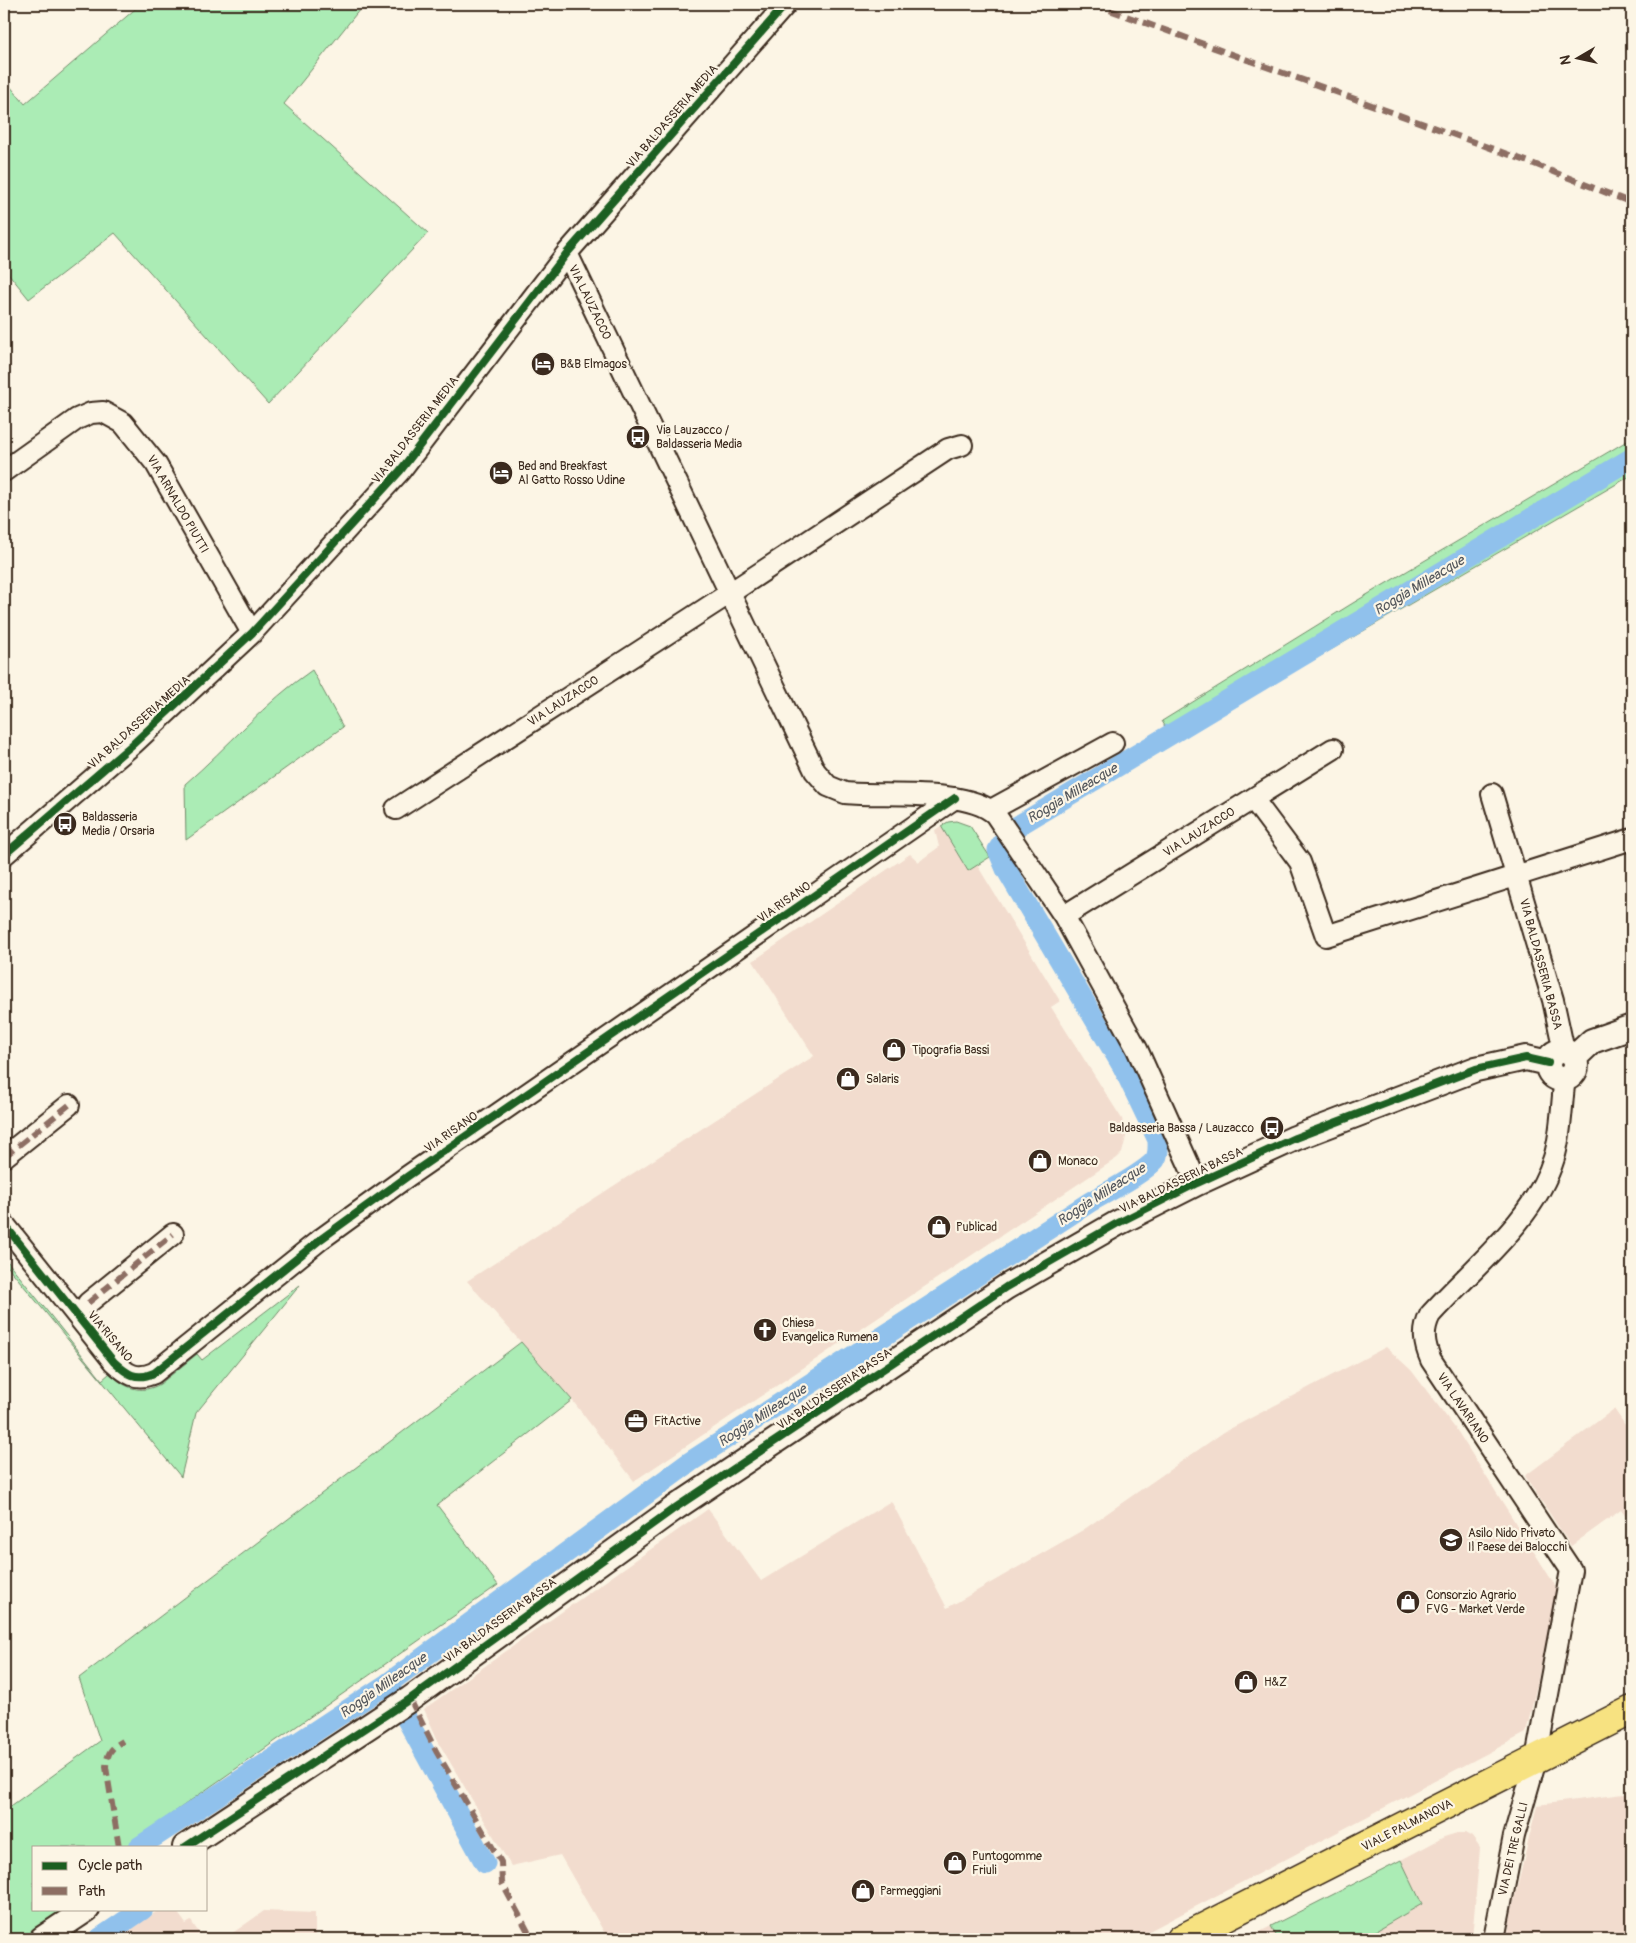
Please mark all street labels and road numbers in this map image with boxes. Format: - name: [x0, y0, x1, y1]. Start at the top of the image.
- street label: VIA BALDASSERIA MEDIA: [623, 61, 722, 171]
- street label: VIA LAUZACCO: [565, 262, 614, 342]
- street label: VIA BALDASSERIA MEDIA: [369, 373, 462, 487]
- street label: VIA ARNALDO PIUTTI: [143, 453, 212, 556]
- street label: VIA BALDASSERIA MEDIA: [85, 672, 194, 772]
- street label: VIA LAUZACCO: [525, 673, 602, 730]
- street label: VIA LAUZACCO: [1161, 804, 1238, 860]
- street label: VIA RISANO: [755, 878, 814, 926]
- street label: VIA BALDASSERIA BASSA: [1516, 897, 1565, 1031]
- street label: VIA RISANO: [422, 1108, 481, 1156]
- street label: VIA BALDASSERIA BASSA: [1117, 1144, 1245, 1217]
- street label: VIA RISANO: [84, 1308, 135, 1365]
- street label: VIA BALDASSERIA BASSA: [774, 1345, 895, 1433]
- street label: VIA LAVARIANO: [1433, 1370, 1492, 1447]
- street label: VIA BALDASSERIA BASSA: [441, 1575, 559, 1666]
- street label: VIALE PALMANOVA: [1359, 1796, 1455, 1855]
- street label: VIA DEI TRE GALLI: [1495, 1801, 1532, 1897]

